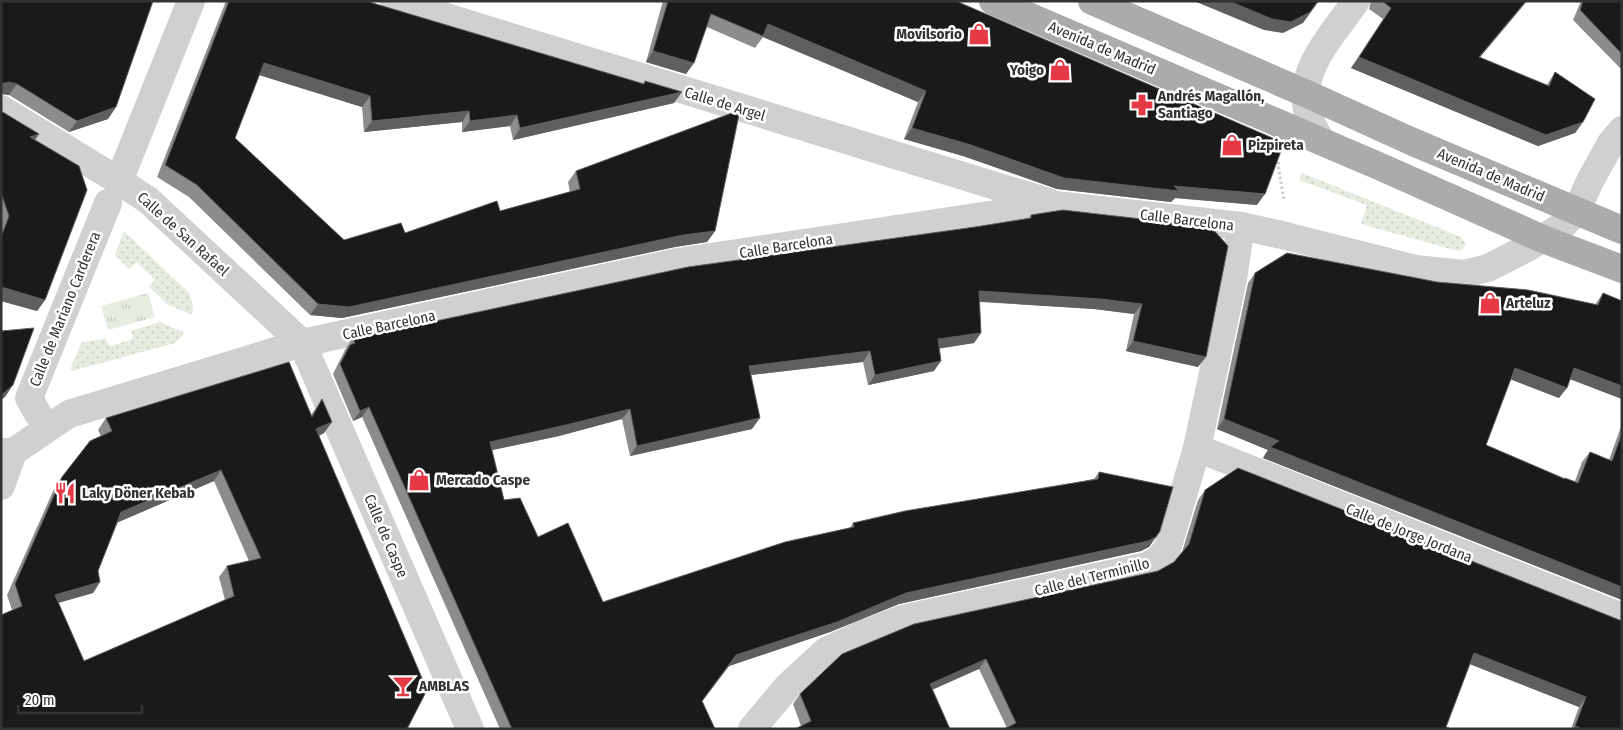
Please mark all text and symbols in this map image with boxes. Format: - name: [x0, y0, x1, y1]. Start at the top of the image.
- street label: Avenida de Madrid: [1046, 17, 1158, 79]
- shop icon: Movilsorio: [966, 21, 992, 47]
- place label: Movilsorio: [896, 25, 962, 43]
- shop icon: Yoigo: [1047, 57, 1073, 83]
- place label: Yoigo: [1009, 61, 1044, 79]
- street label: Calle de Argel: [682, 83, 768, 125]
- place label: Andrés Magallón, Santiago: [1157, 87, 1264, 122]
- pharmacy icon: Andrés Magallón, Santiago: [1129, 92, 1155, 118]
- shop icon: Pizpireta: [1219, 132, 1245, 158]
- place label: Pizpireta: [1248, 136, 1304, 154]
- street label: Avenida de Madrid: [1435, 144, 1547, 206]
- street label: Calle de San Rafael: [133, 188, 233, 280]
- street label: Calle Barcelona: [1139, 205, 1235, 235]
- street label: Calle de Mariano Carderera: [26, 229, 104, 389]
- street label: Calle Barcelona: [738, 230, 834, 262]
- shop icon: Arteluz: [1477, 290, 1503, 316]
- place label: Arteluz: [1505, 294, 1551, 312]
- street label: Calle Barcelona: [341, 306, 437, 344]
- shop icon: Mercado Caspe: [406, 467, 432, 493]
- place label: Mercado Caspe: [436, 471, 530, 489]
- restaurant icon: Laky Döner Kebab: [52, 480, 78, 506]
- place label: Laky Döner Kebab: [82, 484, 195, 502]
- street label: Calle de Caspe: [360, 492, 412, 580]
- street label: Calle de Jorge Jordana: [1343, 499, 1475, 567]
- street label: Calle del Terminillo: [1033, 554, 1151, 600]
- bar icon: AMBLAS: [390, 673, 416, 699]
- place label: AMBLAS: [418, 677, 469, 695]
- scale bar: [18, 682, 141, 714]
- text: 20 m: [25, 691, 55, 709]

